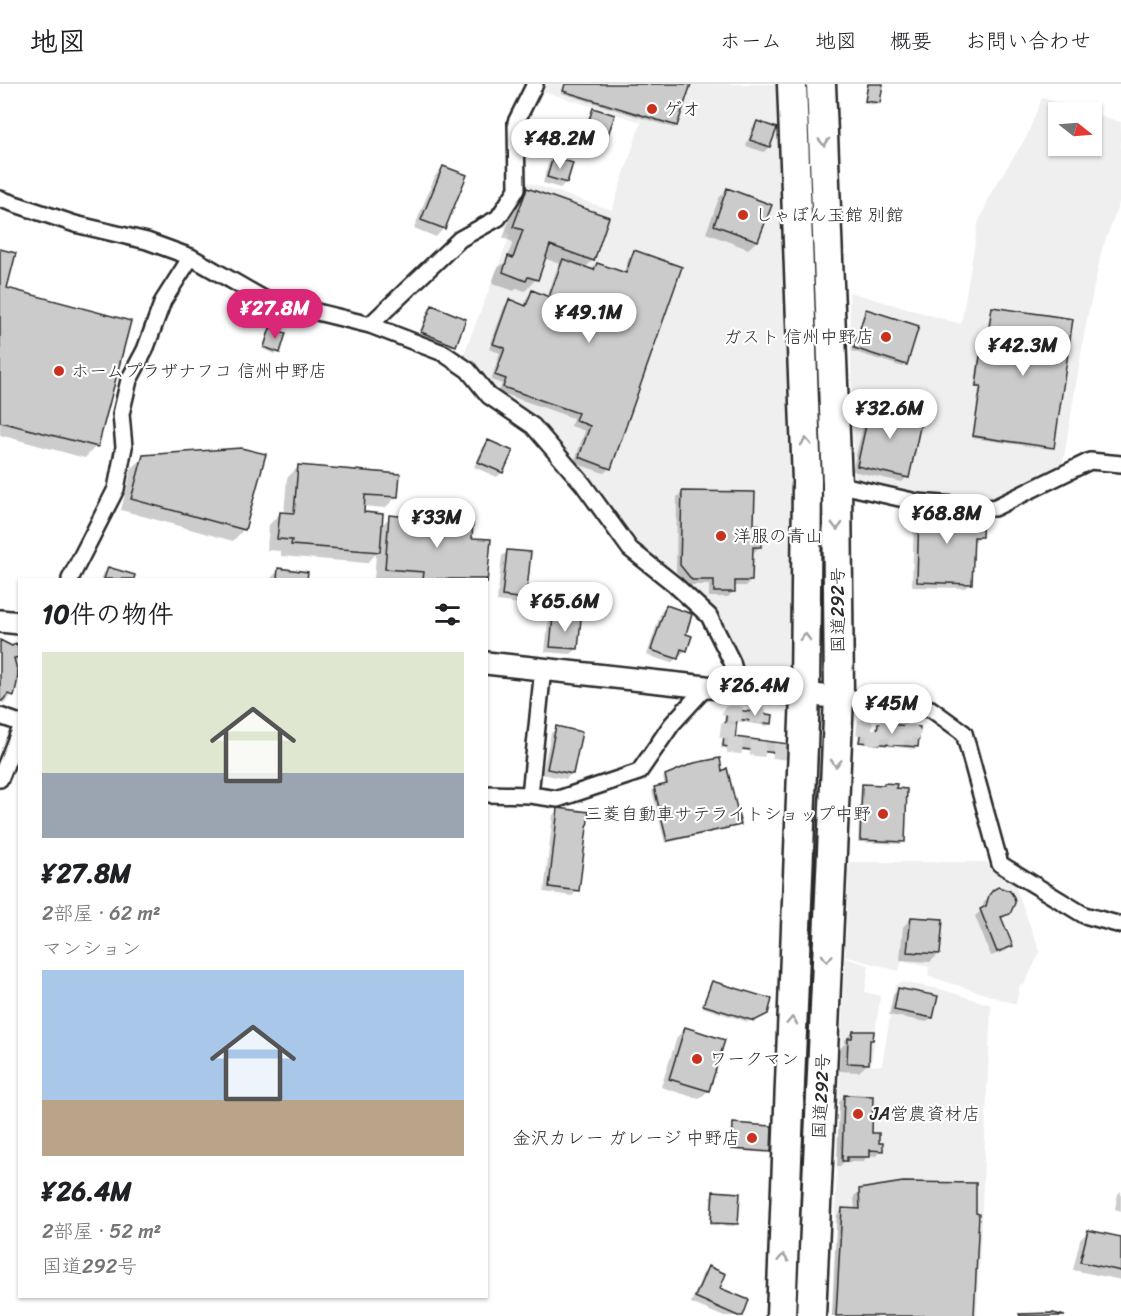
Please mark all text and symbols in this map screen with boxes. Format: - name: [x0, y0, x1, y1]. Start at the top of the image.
- text: 地図: [30, 17, 86, 66]
- text: ホーム: [720, 22, 782, 60]
- text: 地図: [815, 22, 857, 60]
- text: 概要: [890, 22, 932, 60]
- text: お問い合わせ: [965, 22, 1091, 60]
- place label: ゲオ: [664, 93, 700, 125]
- marker: ゲオ: [645, 102, 659, 116]
- north arrow: [1048, 102, 1102, 156]
- map controls: [1048, 102, 1102, 156]
- pin: ¥48.2M: [511, 119, 609, 170]
- text: ¥48.2M: [525, 121, 595, 156]
- one-way arrow: [818, 138, 830, 147]
- place label: しゃぼん玉館 別館: [755, 199, 904, 231]
- marker: しゃぼん玉館 別館: [736, 208, 750, 222]
- pin: ¥27.8M: [226, 289, 324, 340]
- text: ¥27.8M: [241, 291, 309, 326]
- pin: ¥49.1M: [540, 293, 638, 344]
- text: ¥49.1M: [556, 295, 622, 330]
- place label: ガスト 信州中野店: [724, 321, 874, 353]
- pin: ¥42.3M: [974, 326, 1072, 377]
- text: ¥42.3M: [989, 328, 1057, 363]
- marker: ガスト 信州中野店: [879, 330, 893, 344]
- place label: ホームプラザナフコ 信州中野店: [71, 355, 327, 387]
- marker: ホームプラザナフコ 信州中野店: [52, 364, 66, 378]
- pin: ¥32.6M: [841, 389, 939, 440]
- text: ¥32.6M: [856, 391, 924, 426]
- one-way arrow: [799, 437, 812, 446]
- pin: ¥68.8M: [898, 494, 996, 545]
- text: ¥68.8M: [913, 496, 981, 531]
- pin: ¥33M: [401, 498, 473, 549]
- text: ¥33M: [412, 500, 462, 535]
- place label: 洋服の青山: [733, 520, 823, 552]
- one-way arrow: [831, 522, 844, 531]
- marker: 洋服の青山: [714, 529, 728, 543]
- street label: 国道292号: [822, 567, 854, 653]
- pin: ¥65.6M: [516, 582, 614, 633]
- text: ¥65.6M: [531, 584, 599, 619]
- text: 10件の物件: [42, 591, 174, 637]
- icon: filters: [431, 598, 464, 631]
- one-way arrow: [799, 632, 812, 641]
- pin: ¥26.4M: [706, 666, 804, 717]
- text: ¥26.4M: [721, 668, 789, 703]
- pin: ¥45M: [856, 684, 928, 735]
- text: ¥45M: [866, 686, 918, 721]
- icon: home: [199, 691, 307, 799]
- one-way arrow: [829, 759, 842, 768]
- place label: 三菱自動車サテライトショップ中野: [584, 798, 871, 830]
- marker: 三菱自動車サテライトショップ中野: [876, 807, 890, 821]
- text: ¥27.8M: [42, 850, 131, 896]
- text: 2部屋 · 62 m²: [42, 896, 161, 931]
- text: マンション: [42, 931, 141, 966]
- one-way arrow: [821, 953, 834, 962]
- icon: home: [199, 1009, 307, 1117]
- one-way arrow: [786, 1016, 799, 1025]
- place label: ワークマン: [709, 1043, 799, 1075]
- marker: ワークマン: [690, 1052, 704, 1066]
- street label: 国道292号: [803, 1052, 839, 1140]
- place label: JA営農資材店: [869, 1098, 980, 1130]
- marker: JA営農資材店: [851, 1107, 865, 1121]
- place label: 金沢カレー ガレージ 中野店: [513, 1122, 740, 1154]
- marker: 金沢カレー ガレージ 中野店: [745, 1131, 759, 1145]
- text: ¥26.4M: [42, 1168, 132, 1214]
- text: 2部屋 · 52 m²: [42, 1214, 161, 1249]
- text: 国道292号: [42, 1249, 137, 1284]
- one-way arrow: [777, 1253, 789, 1262]

